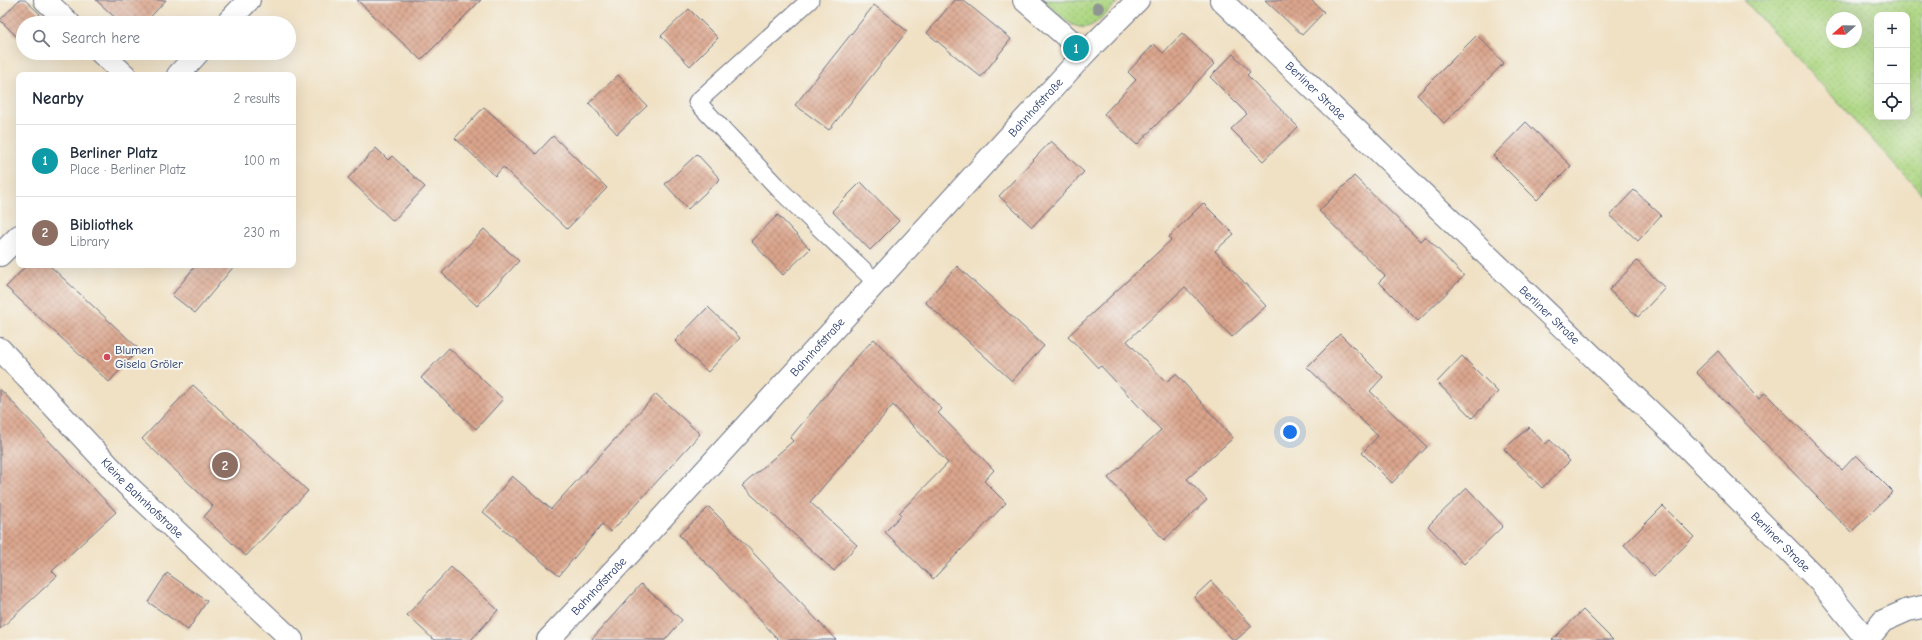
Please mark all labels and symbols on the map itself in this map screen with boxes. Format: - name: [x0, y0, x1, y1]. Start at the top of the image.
- north arrow: [1826, 12, 1862, 48]
- pin: 1: [1063, 33, 1089, 63]
- street label: Berliner Straße: [1282, 59, 1349, 123]
- street label: Bahnhofstraße: [1005, 75, 1066, 140]
- street label: Berliner Straße: [1516, 283, 1582, 347]
- street label: Bahnhofstraße: [787, 315, 848, 379]
- place label: Blumen Gisela Gröler: [115, 343, 183, 371]
- marker: Blumen Gisela Gröler: [102, 352, 112, 362]
- your location: [1280, 422, 1300, 442]
- pin: 2: [212, 450, 238, 480]
- street label: Kleine Bahnhofstraße: [98, 455, 186, 541]
- street label: Berliner Straße: [1748, 509, 1813, 575]
- street label: Bahnhofstraße: [568, 554, 629, 618]

